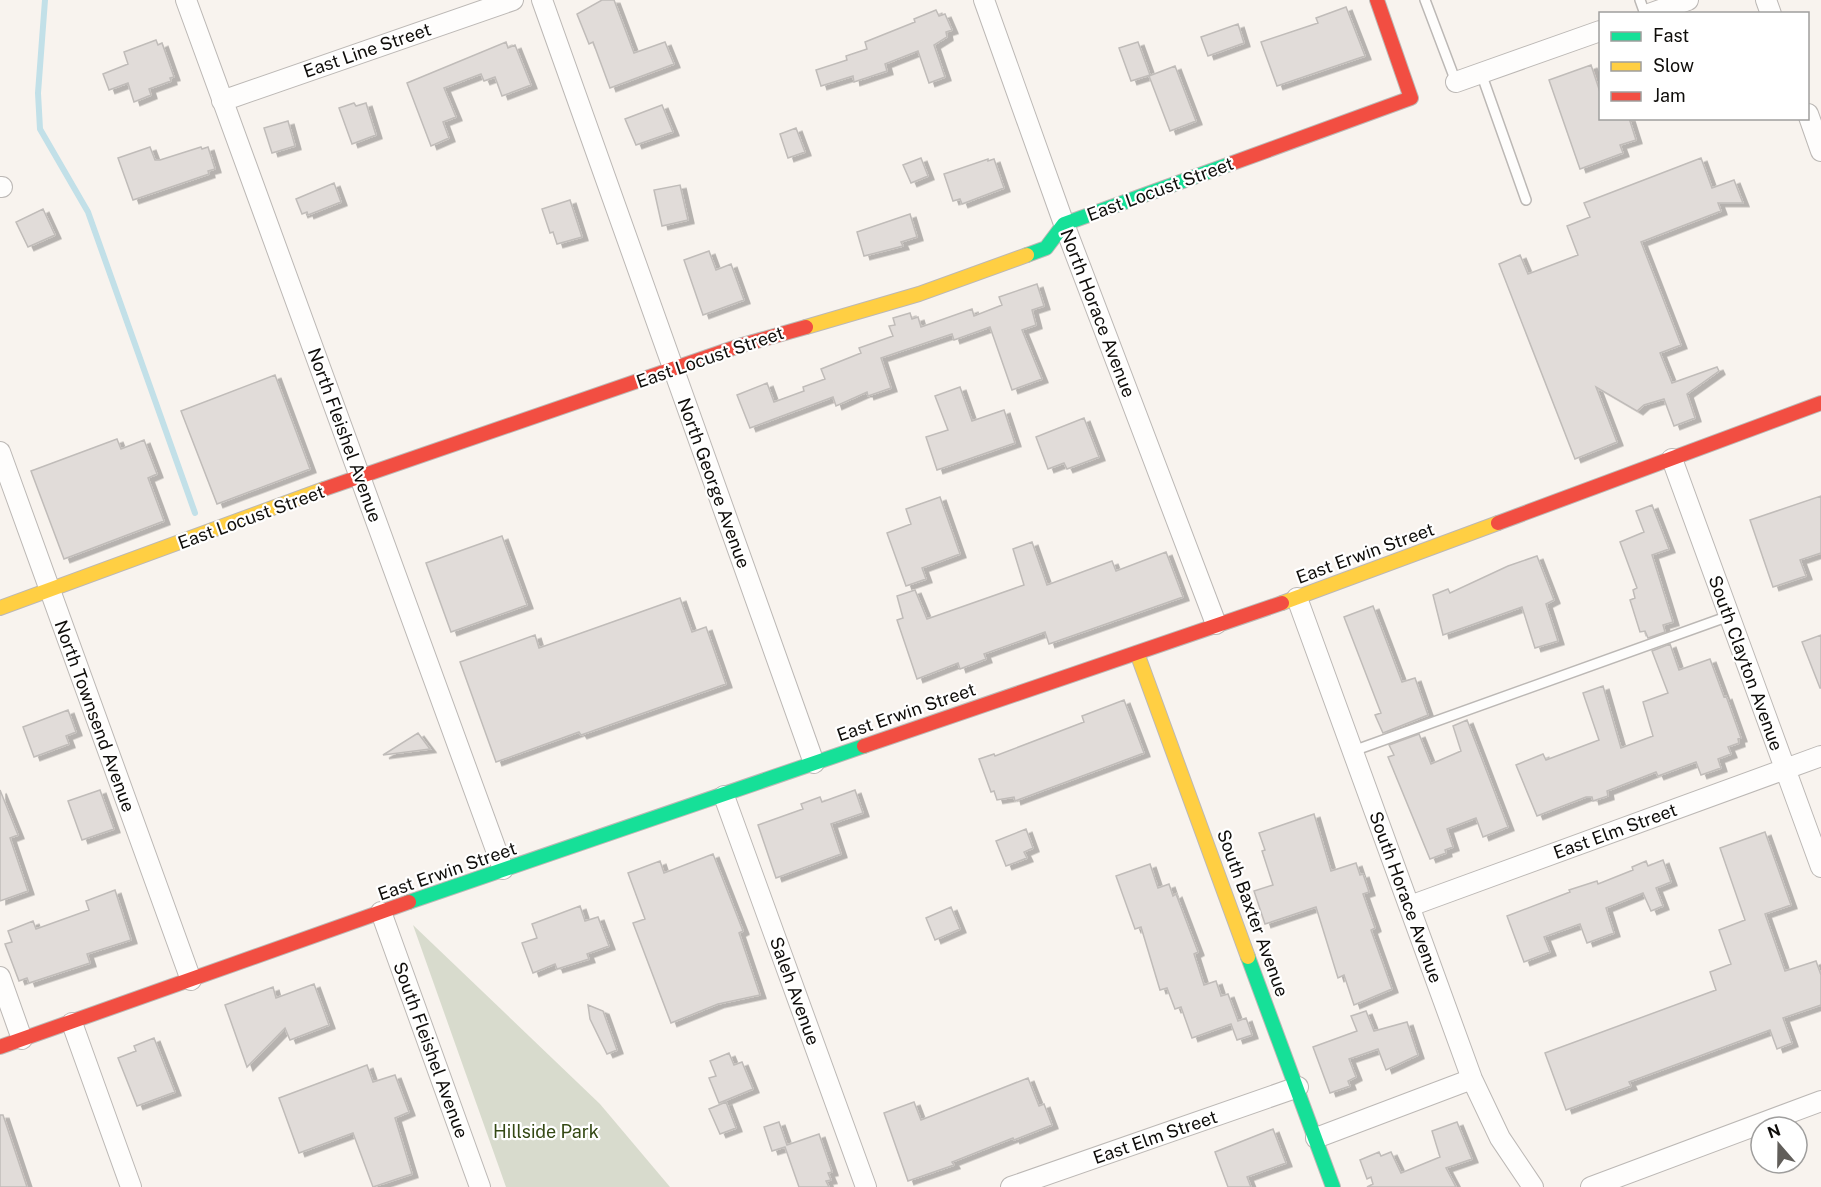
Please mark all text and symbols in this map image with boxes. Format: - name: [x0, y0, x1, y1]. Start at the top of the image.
- legend: [1599, 12, 1809, 120]
- street label: East Line Street: [300, 18, 434, 82]
- text: Fast: [1653, 25, 1689, 46]
- text: Slow: [1653, 55, 1694, 76]
- text: Jam: [1653, 85, 1686, 106]
- street label: East Locust Street: [1084, 153, 1236, 225]
- street label: North Horace Avenue: [1056, 226, 1140, 400]
- street label: East Locust Street: [634, 322, 786, 392]
- street label: North Fleishel Avenue: [304, 345, 386, 525]
- street label: North George Avenue: [673, 395, 755, 571]
- street label: East Locust Street: [175, 481, 327, 553]
- street label: East Erwin Street: [1293, 518, 1437, 588]
- street label: South Clayton Avenue: [1704, 572, 1788, 754]
- street label: North Townsend Avenue: [50, 617, 140, 815]
- street label: East Erwin Street: [834, 678, 978, 746]
- street label: East Elm Street: [1550, 799, 1680, 863]
- street label: South Horace Avenue: [1365, 808, 1447, 986]
- street label: South Baxter Avenue: [1213, 827, 1293, 999]
- street label: East Erwin Street: [375, 837, 519, 905]
- street label: Saleh Avenue: [766, 934, 824, 1048]
- street label: South Fleishel Avenue: [389, 959, 473, 1141]
- street label: East Elm Street: [1090, 1106, 1220, 1168]
- north arrow: [1749, 1115, 1809, 1175]
- text: N: [1765, 1120, 1783, 1142]
- park label: Hillside Park: [493, 1121, 599, 1142]

